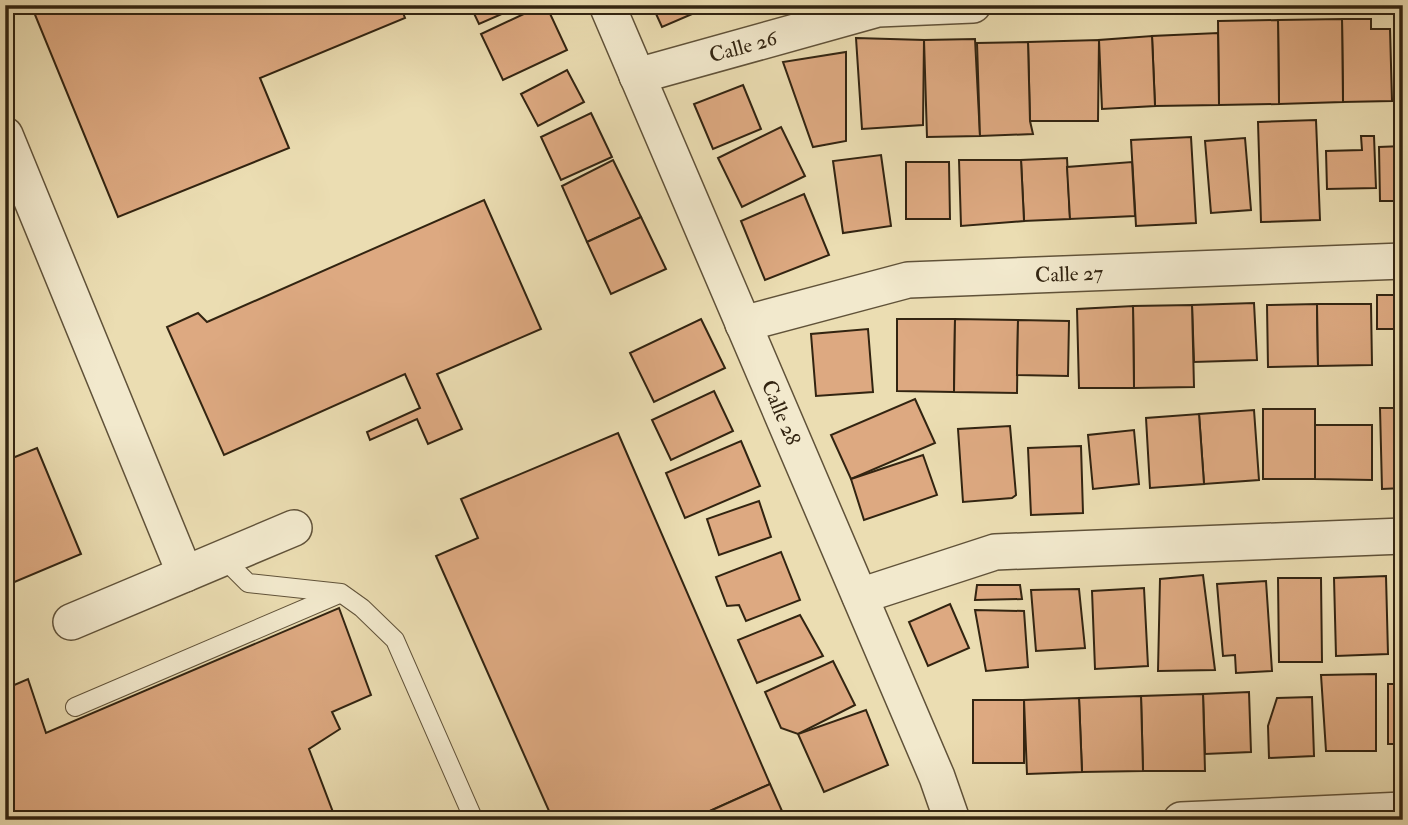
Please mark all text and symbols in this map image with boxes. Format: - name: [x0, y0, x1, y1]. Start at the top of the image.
- street label: Calle 26: [706, 24, 781, 69]
- street label: Calle 27: [1035, 259, 1104, 289]
- street label: Calle 28: [755, 376, 807, 449]

